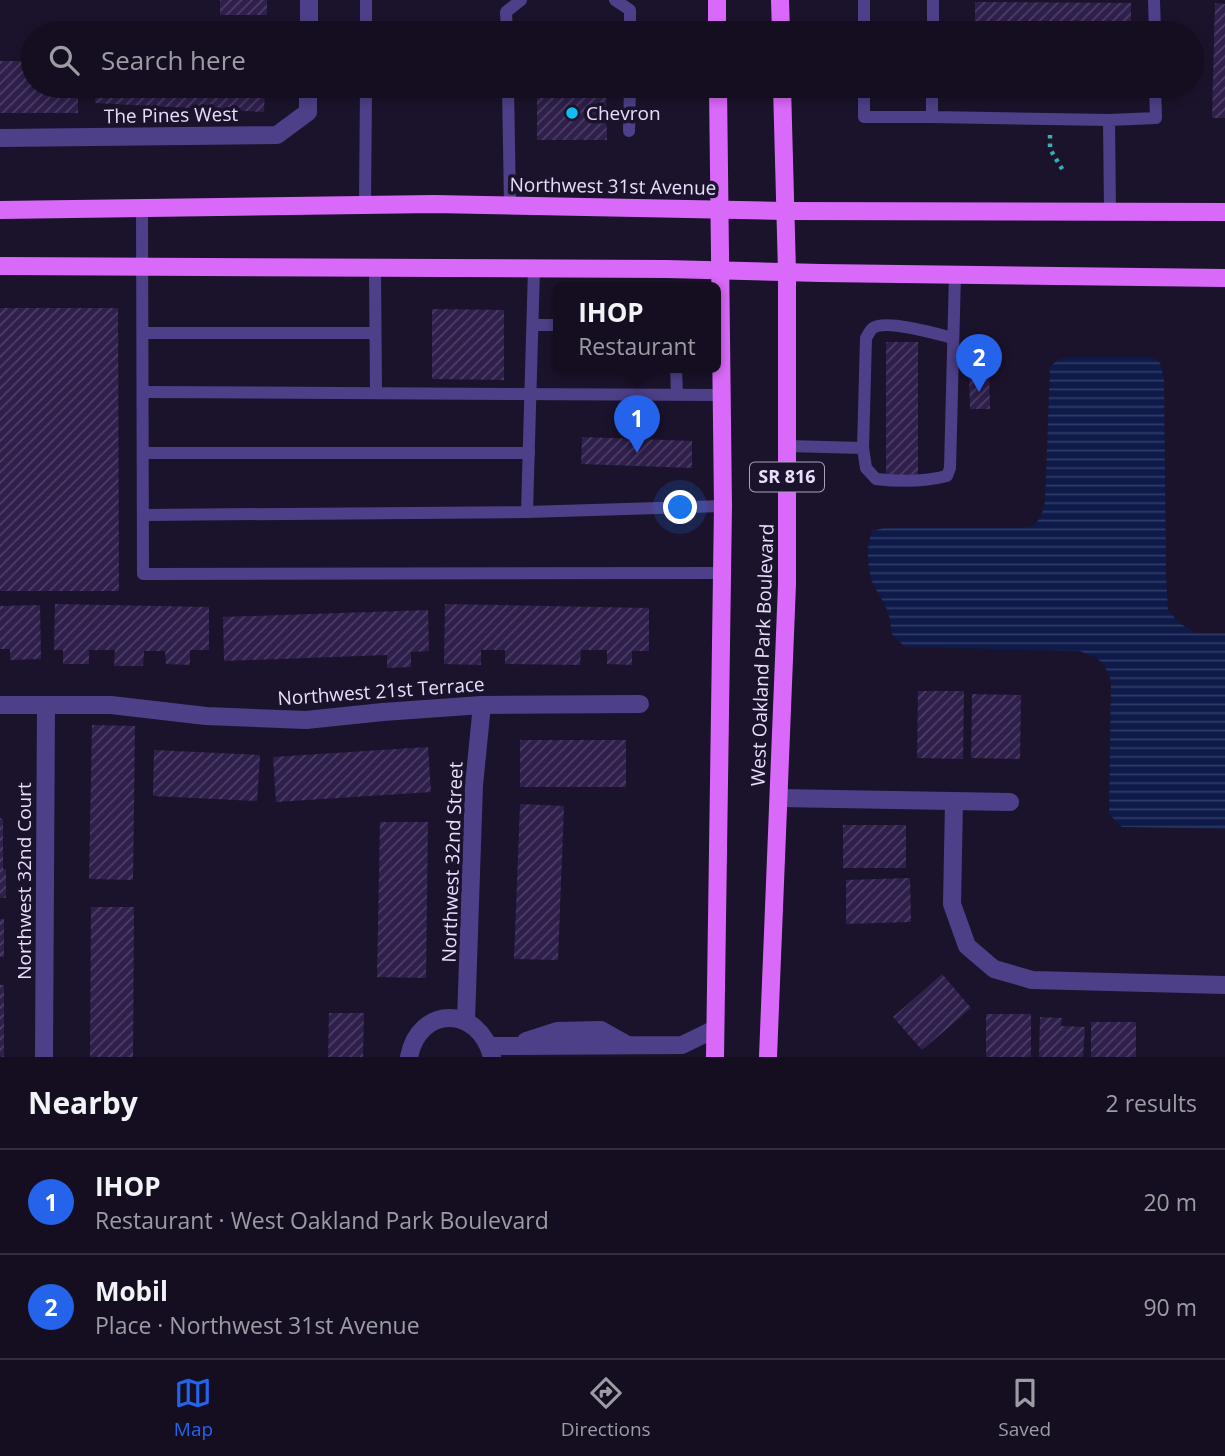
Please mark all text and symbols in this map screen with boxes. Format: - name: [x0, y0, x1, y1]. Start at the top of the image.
- search box: [21, 21, 1204, 98]
- icon: search: [45, 41, 83, 79]
- text: Search here: [101, 42, 246, 78]
- place label: Chevron: [586, 100, 661, 126]
- street label: The Pines West: [104, 101, 239, 129]
- marker: Chevron: [564, 105, 580, 121]
- street label: Northwest 31st Avenue: [509, 171, 717, 201]
- popup: [553, 282, 721, 373]
- text: IHOP: [578, 294, 644, 330]
- text: Restaurant: [578, 330, 696, 362]
- pin: 2: [956, 334, 1002, 392]
- pin: 1: [614, 395, 660, 453]
- road number: SR 816: [750, 462, 824, 491]
- your location: [663, 490, 697, 524]
- street label: West Oakland Park Boulevard: [744, 523, 780, 787]
- street label: Northwest 21st Terrace: [277, 671, 485, 711]
- street label: Northwest 32nd Street: [435, 761, 469, 963]
- street label: Northwest 32nd Court: [11, 782, 37, 980]
- text: Nearby: [28, 1082, 138, 1123]
- text: 2 results: [1106, 1087, 1197, 1119]
- text: IHOP: [95, 1168, 161, 1204]
- text: 1: [44, 1186, 58, 1218]
- text: 20 m: [1143, 1186, 1197, 1218]
- text: Restaurant · West Oakland Park Boulevard: [95, 1204, 549, 1236]
- text: Mobil: [95, 1273, 168, 1309]
- text: 2: [44, 1291, 58, 1323]
- text: 90 m: [1143, 1291, 1197, 1323]
- text: Place · Northwest 31st Avenue: [95, 1309, 420, 1341]
- tab: Map: [174, 1374, 213, 1442]
- tab: Directions: [561, 1374, 651, 1442]
- tab: Saved: [998, 1374, 1051, 1442]

